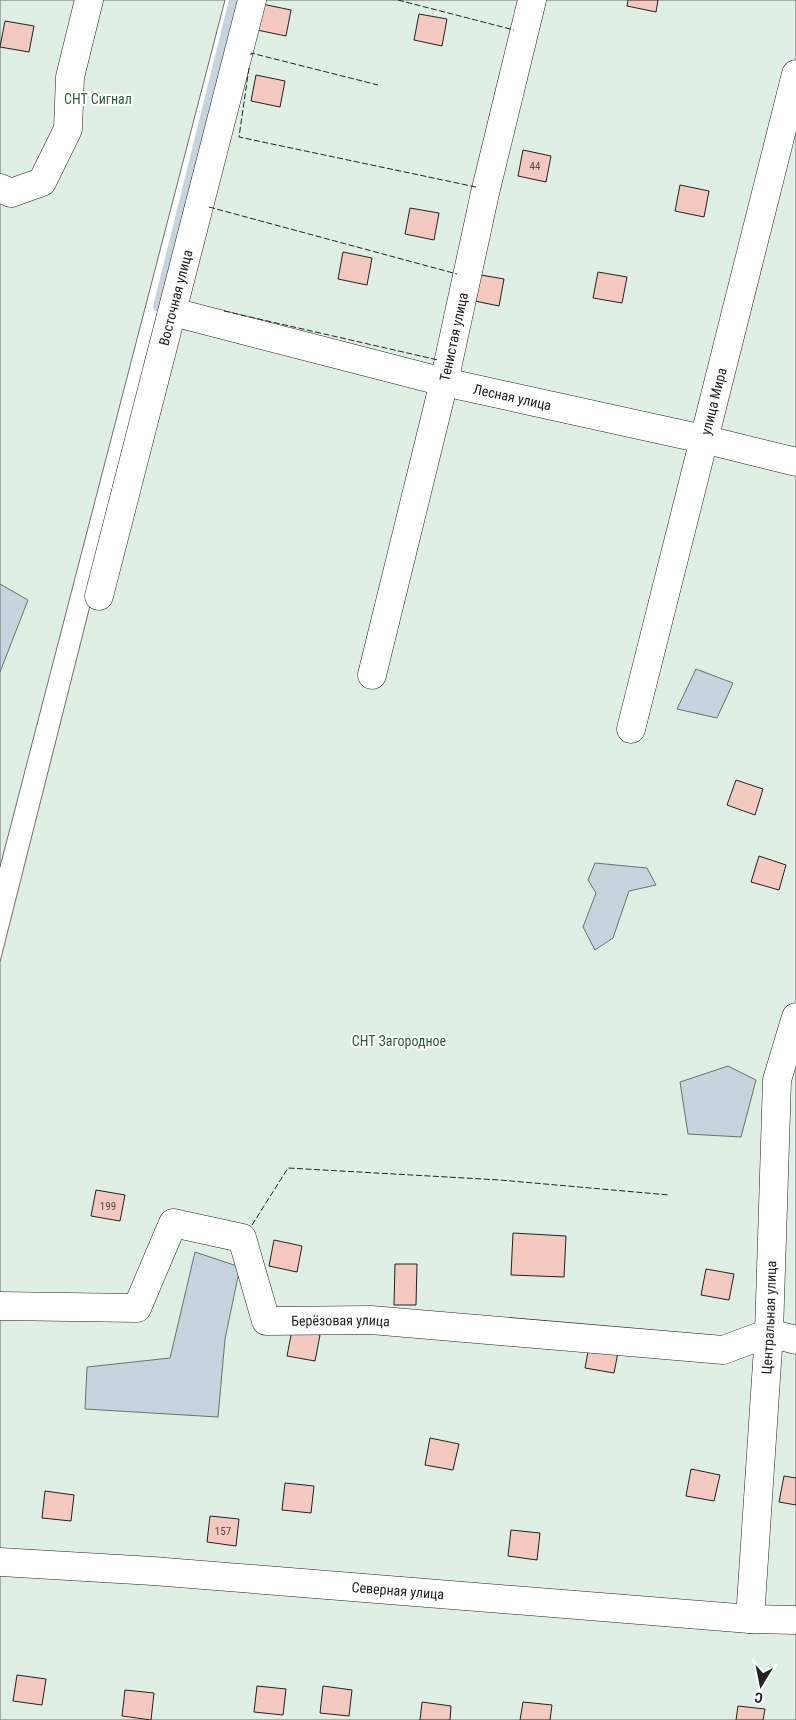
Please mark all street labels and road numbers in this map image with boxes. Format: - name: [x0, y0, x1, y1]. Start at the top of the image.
- street label: Восточная улица: [156, 248, 196, 347]
- street label: Тенистая улица: [436, 291, 471, 383]
- street label: улица Мира: [697, 366, 730, 436]
- street label: Лесная улица: [472, 381, 553, 413]
- street label: Центральная улица: [758, 1260, 779, 1375]
- street label: Берёзовая улица: [291, 1312, 391, 1330]
- street label: Северная улица: [351, 1579, 445, 1602]

